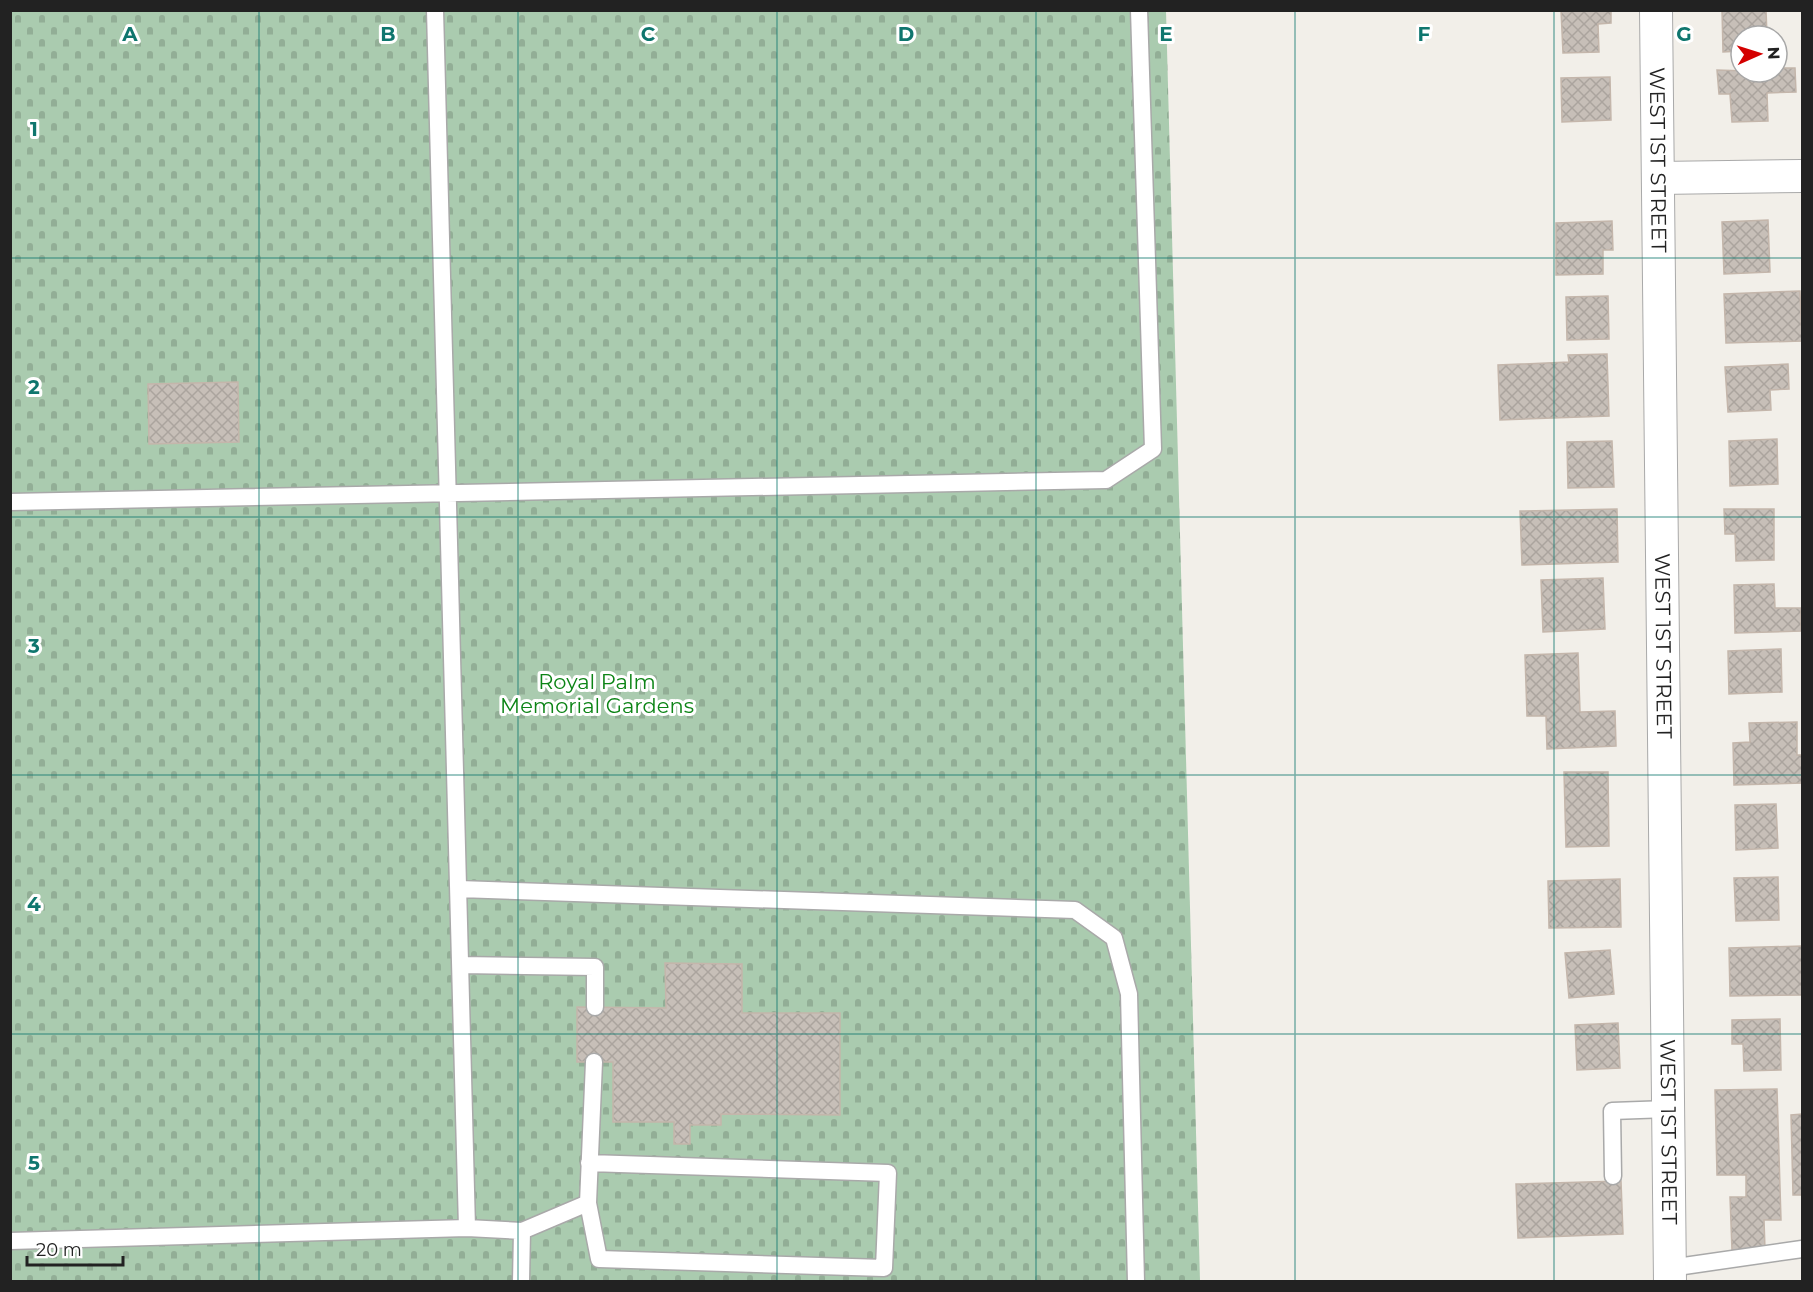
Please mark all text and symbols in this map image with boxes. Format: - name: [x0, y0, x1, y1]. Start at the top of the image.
- text: A: [121, 22, 138, 46]
- text: B: [380, 22, 396, 46]
- text: C: [641, 22, 656, 46]
- text: D: [898, 22, 914, 46]
- text: E: [1159, 22, 1173, 46]
- text: F: [1418, 22, 1431, 46]
- text: G: [1676, 22, 1692, 46]
- north arrow: [1729, 24, 1789, 84]
- text: N: [1764, 46, 1783, 60]
- street label: WEST 1ST STREET: [1645, 67, 1672, 253]
- text: 1: [30, 117, 38, 141]
- text: 2: [28, 375, 40, 399]
- street label: WEST 1ST STREET: [1650, 553, 1677, 739]
- text: 3: [27, 634, 40, 658]
- park label: Royal Palm Memorial Gardens: [500, 669, 694, 718]
- text: 4: [27, 892, 41, 916]
- street label: WEST 1ST STREET: [1655, 1039, 1682, 1225]
- text: 5: [28, 1151, 40, 1175]
- scale bar: [27, 1229, 123, 1267]
- text: 20 m: [36, 1239, 82, 1261]

